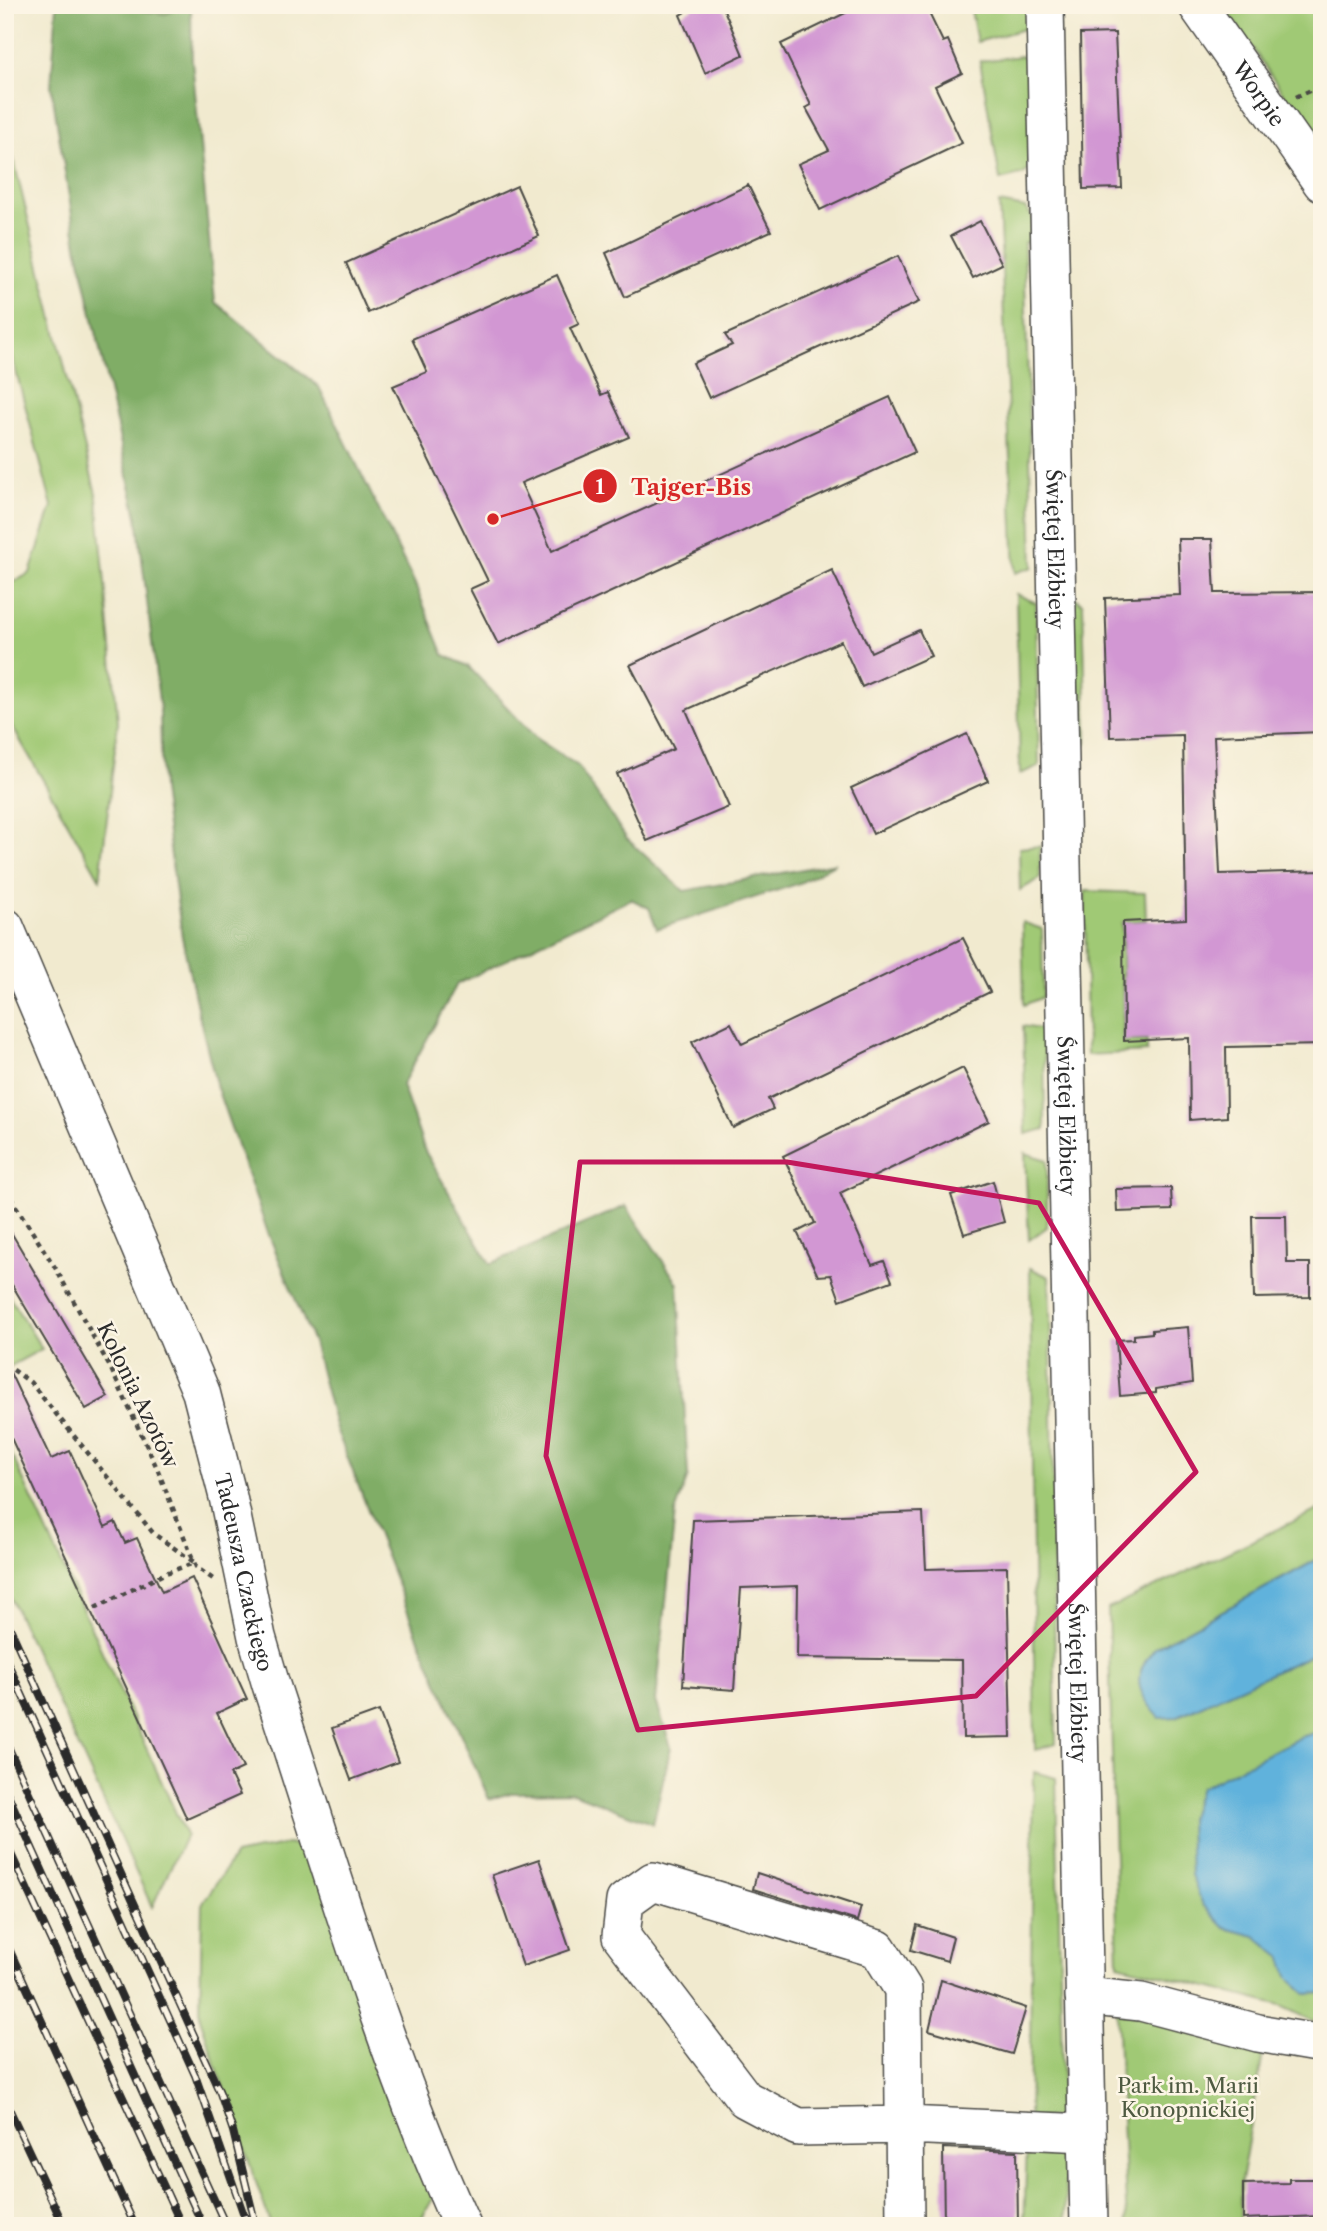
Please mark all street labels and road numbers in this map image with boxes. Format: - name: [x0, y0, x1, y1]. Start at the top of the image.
- street label: Worpie: [1227, 55, 1291, 131]
- street label: Świętej Elżbiety: [1042, 469, 1070, 630]
- street label: Świętej Elżbiety: [1053, 1035, 1081, 1196]
- street label: Kolonia Azotów: [92, 1318, 184, 1473]
- street label: Tadeusza Czackiego: [210, 1471, 279, 1674]
- street label: Świętej Elżbiety: [1064, 1602, 1092, 1763]

